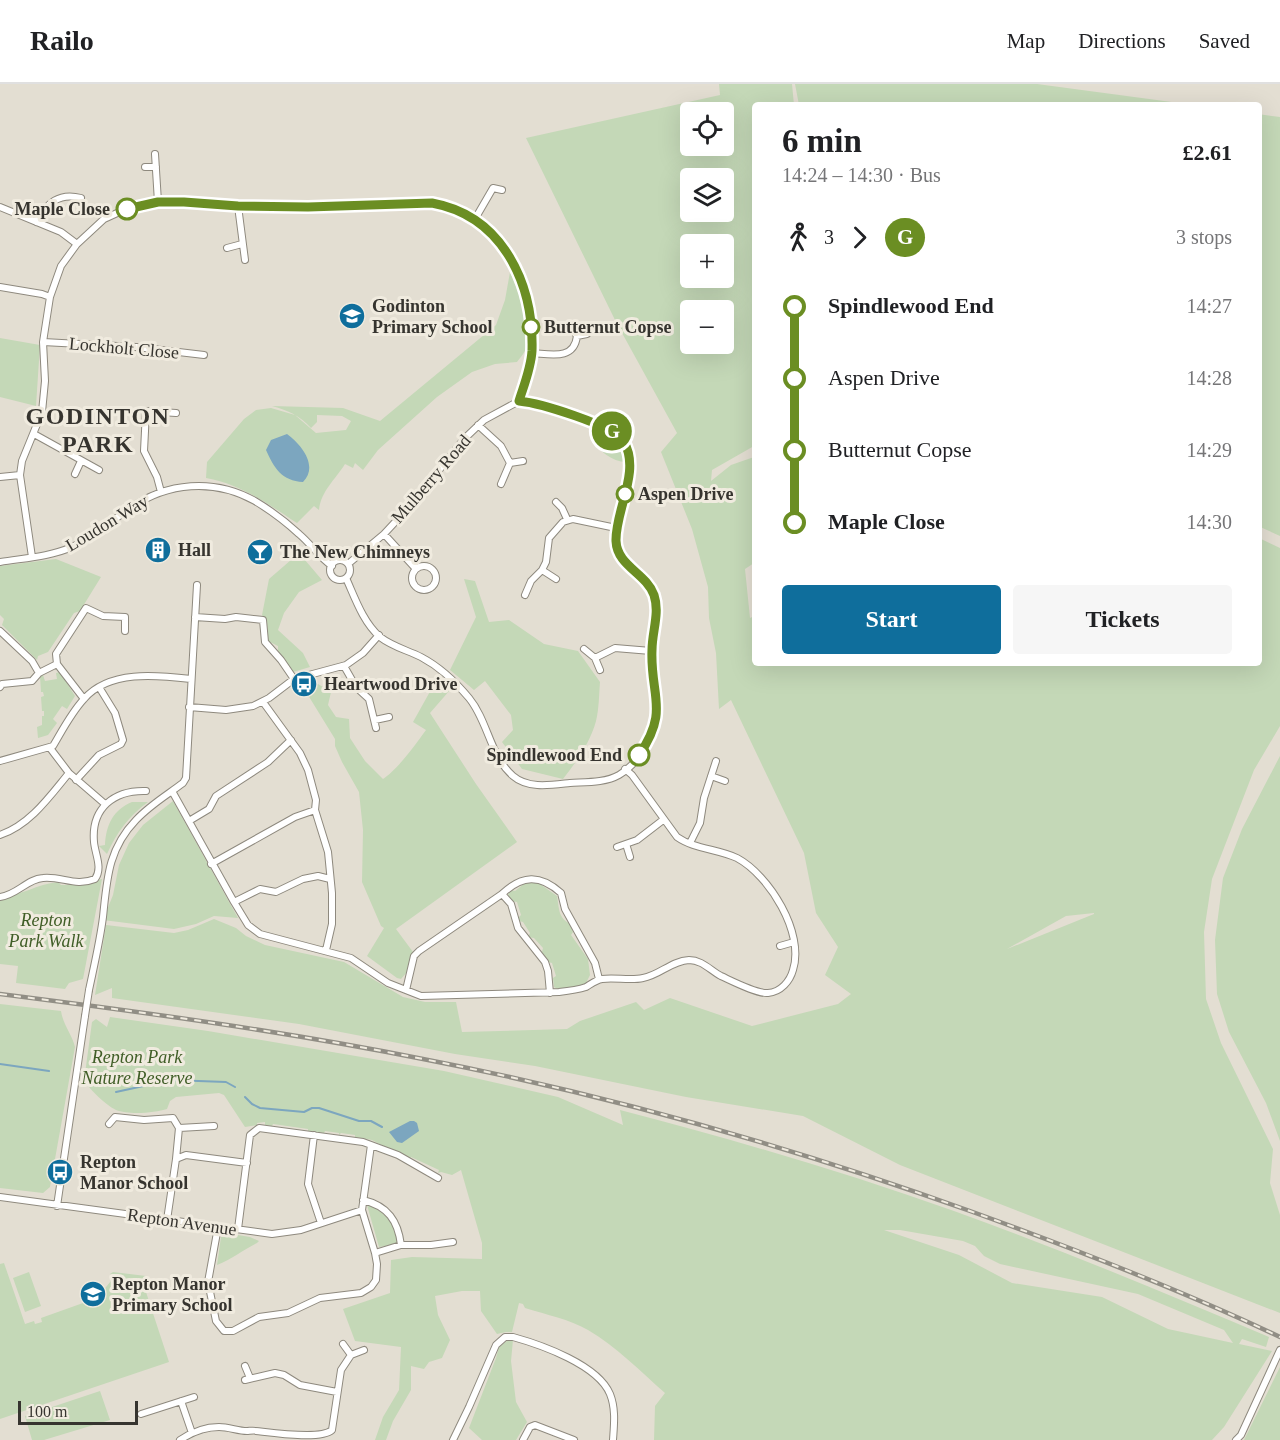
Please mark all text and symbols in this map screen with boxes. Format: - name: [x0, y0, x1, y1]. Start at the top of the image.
- text: Railo: [30, 25, 94, 56]
- text: Map: [1007, 29, 1045, 53]
- text: Directions: [1078, 29, 1166, 53]
- text: Saved: [1199, 29, 1250, 53]
- map controls: [680, 102, 734, 354]
- button: locate: [680, 102, 734, 156]
- text: 6 min: [782, 123, 862, 159]
- text: £2.61: [1183, 140, 1232, 165]
- text: 14:24 – 14:30 · Bus: [782, 164, 941, 186]
- button: layers: [680, 168, 734, 222]
- marker: Maple Close: [116, 198, 138, 220]
- place label: Maple Close: [15, 199, 110, 219]
- icon: walk: [782, 221, 815, 254]
- icon: forward: [843, 221, 876, 254]
- text: G: [897, 225, 913, 249]
- text: 3: [824, 226, 834, 248]
- text: 3 stops: [1176, 226, 1232, 248]
- button: +: [680, 234, 734, 288]
- text: Spindlewood End: [828, 293, 994, 318]
- text: 14:27: [1186, 295, 1232, 317]
- place label: Godinton Primary School: [372, 296, 492, 337]
- button: −: [680, 300, 734, 354]
- school or university icon: Godinton Primary School: [337, 301, 367, 331]
- place label: Butternut Copse: [544, 317, 672, 337]
- marker: Butternut Copse: [522, 318, 540, 336]
- street label: Lockholt Close: [68, 333, 180, 363]
- text: Aspen Drive: [828, 365, 940, 390]
- text: 14:28: [1186, 367, 1232, 389]
- district label: GODINTON PARK: [26, 403, 170, 457]
- line badge: G: [592, 412, 632, 450]
- text: G: [604, 419, 620, 443]
- street label: Mulberry Road: [387, 431, 475, 527]
- text: Butternut Copse: [828, 437, 972, 462]
- text: 14:29: [1186, 439, 1232, 461]
- place label: Aspen Drive: [638, 484, 734, 504]
- marker: Aspen Drive: [616, 485, 634, 503]
- street label: Loudon Way: [62, 491, 152, 555]
- text: Maple Close: [828, 509, 945, 534]
- text: 14:30: [1186, 511, 1232, 533]
- building icon: Hall: [143, 535, 173, 565]
- bar icon: The New Chimneys: [245, 537, 275, 567]
- place label: Hall: [178, 540, 211, 560]
- place label: The New Chimneys: [280, 542, 430, 562]
- button: Start: [782, 585, 1001, 654]
- button: Tickets: [1013, 585, 1232, 654]
- bus stop icon: Heartwood Drive: [289, 669, 319, 699]
- place label: Heartwood Drive: [324, 674, 457, 694]
- marker: Spindlewood End: [628, 744, 650, 766]
- place label: Spindlewood End: [486, 745, 622, 765]
- park label: Repton Park Walk: [8, 910, 84, 951]
- park label: Repton Park Nature Reserve: [81, 1047, 192, 1088]
- place label: Repton Manor School: [80, 1152, 188, 1193]
- bus stop icon: Repton Manor School: [45, 1157, 75, 1187]
- street label: Repton Avenue: [126, 1204, 238, 1240]
- place label: Repton Manor Primary School: [112, 1274, 232, 1315]
- school or university icon: Repton Manor Primary School: [78, 1279, 108, 1309]
- scale bar: [18, 1398, 138, 1426]
- text: 100 m: [27, 1403, 67, 1420]

